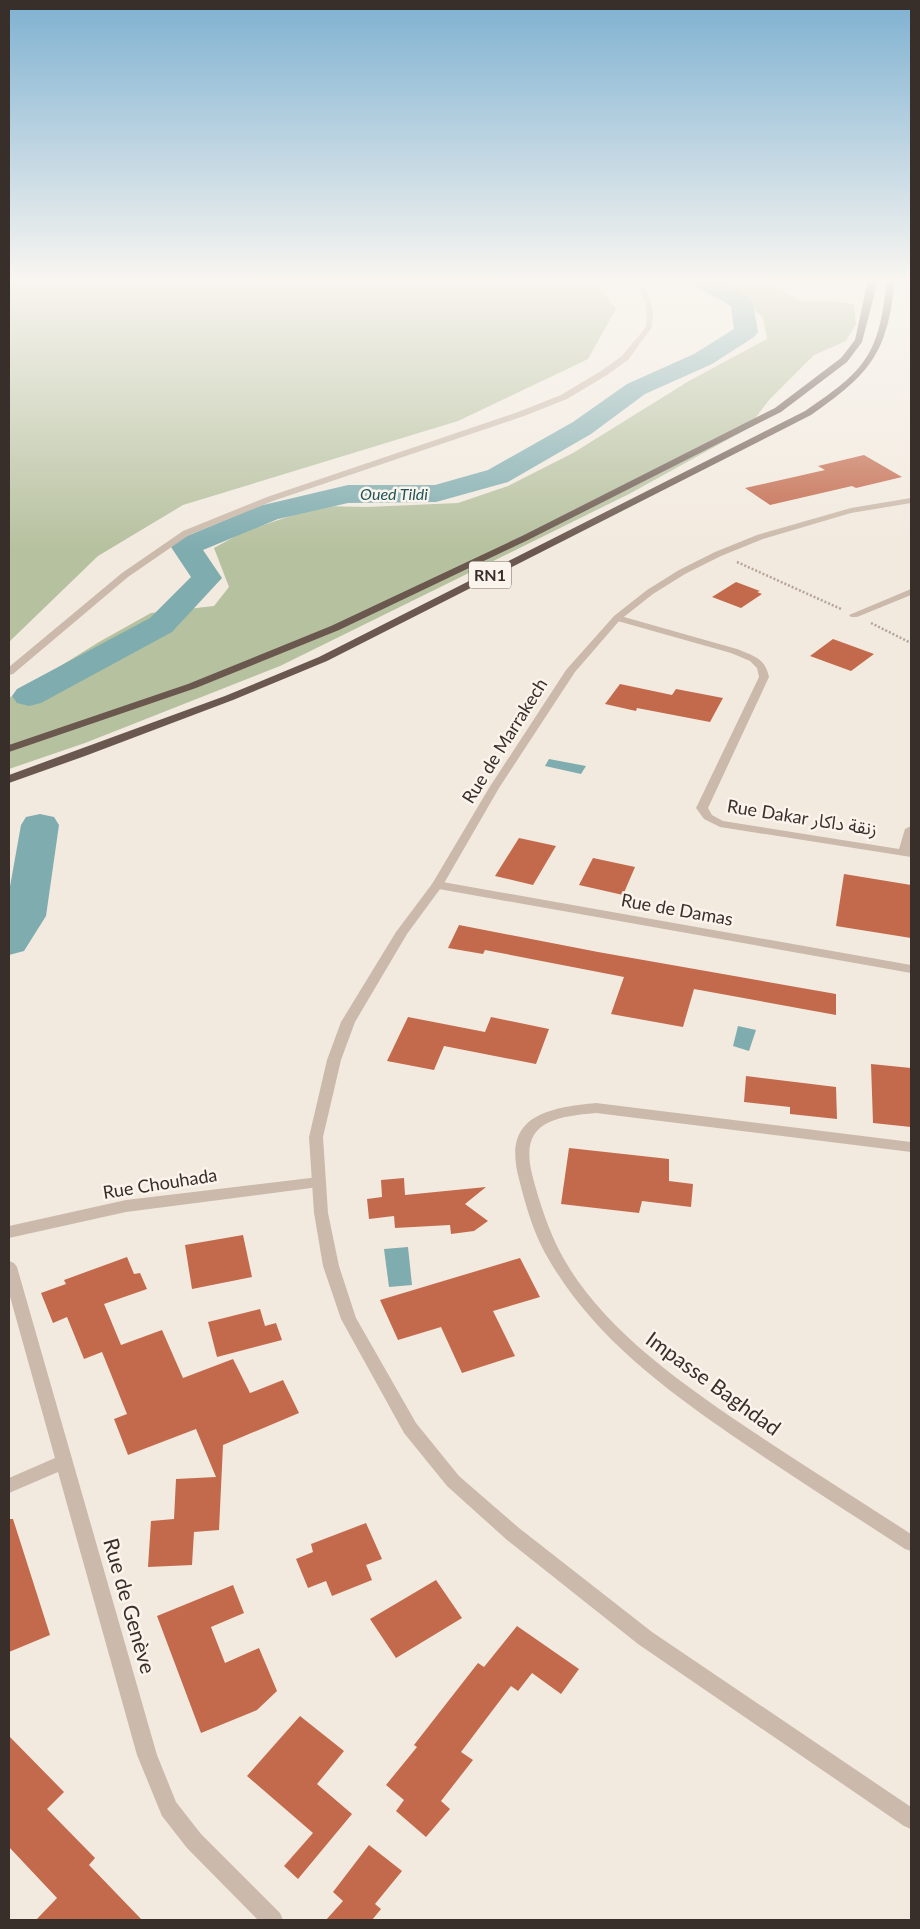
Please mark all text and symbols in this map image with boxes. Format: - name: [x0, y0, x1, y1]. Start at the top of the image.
- water label: Oued Tildi: [360, 484, 428, 503]
- road number: RN1: [469, 562, 511, 588]
- street label: Rue de Marrakech: [457, 674, 551, 807]
- street label: Rue Dakar زنقة داكار: [725, 794, 879, 841]
- street label: Rue de Damas: [620, 888, 735, 930]
- street label: Rue Chouhada: [101, 1163, 219, 1203]
- street label: Impasse Baghdad: [642, 1326, 786, 1440]
- street label: Rue de Genève: [99, 1535, 162, 1676]

